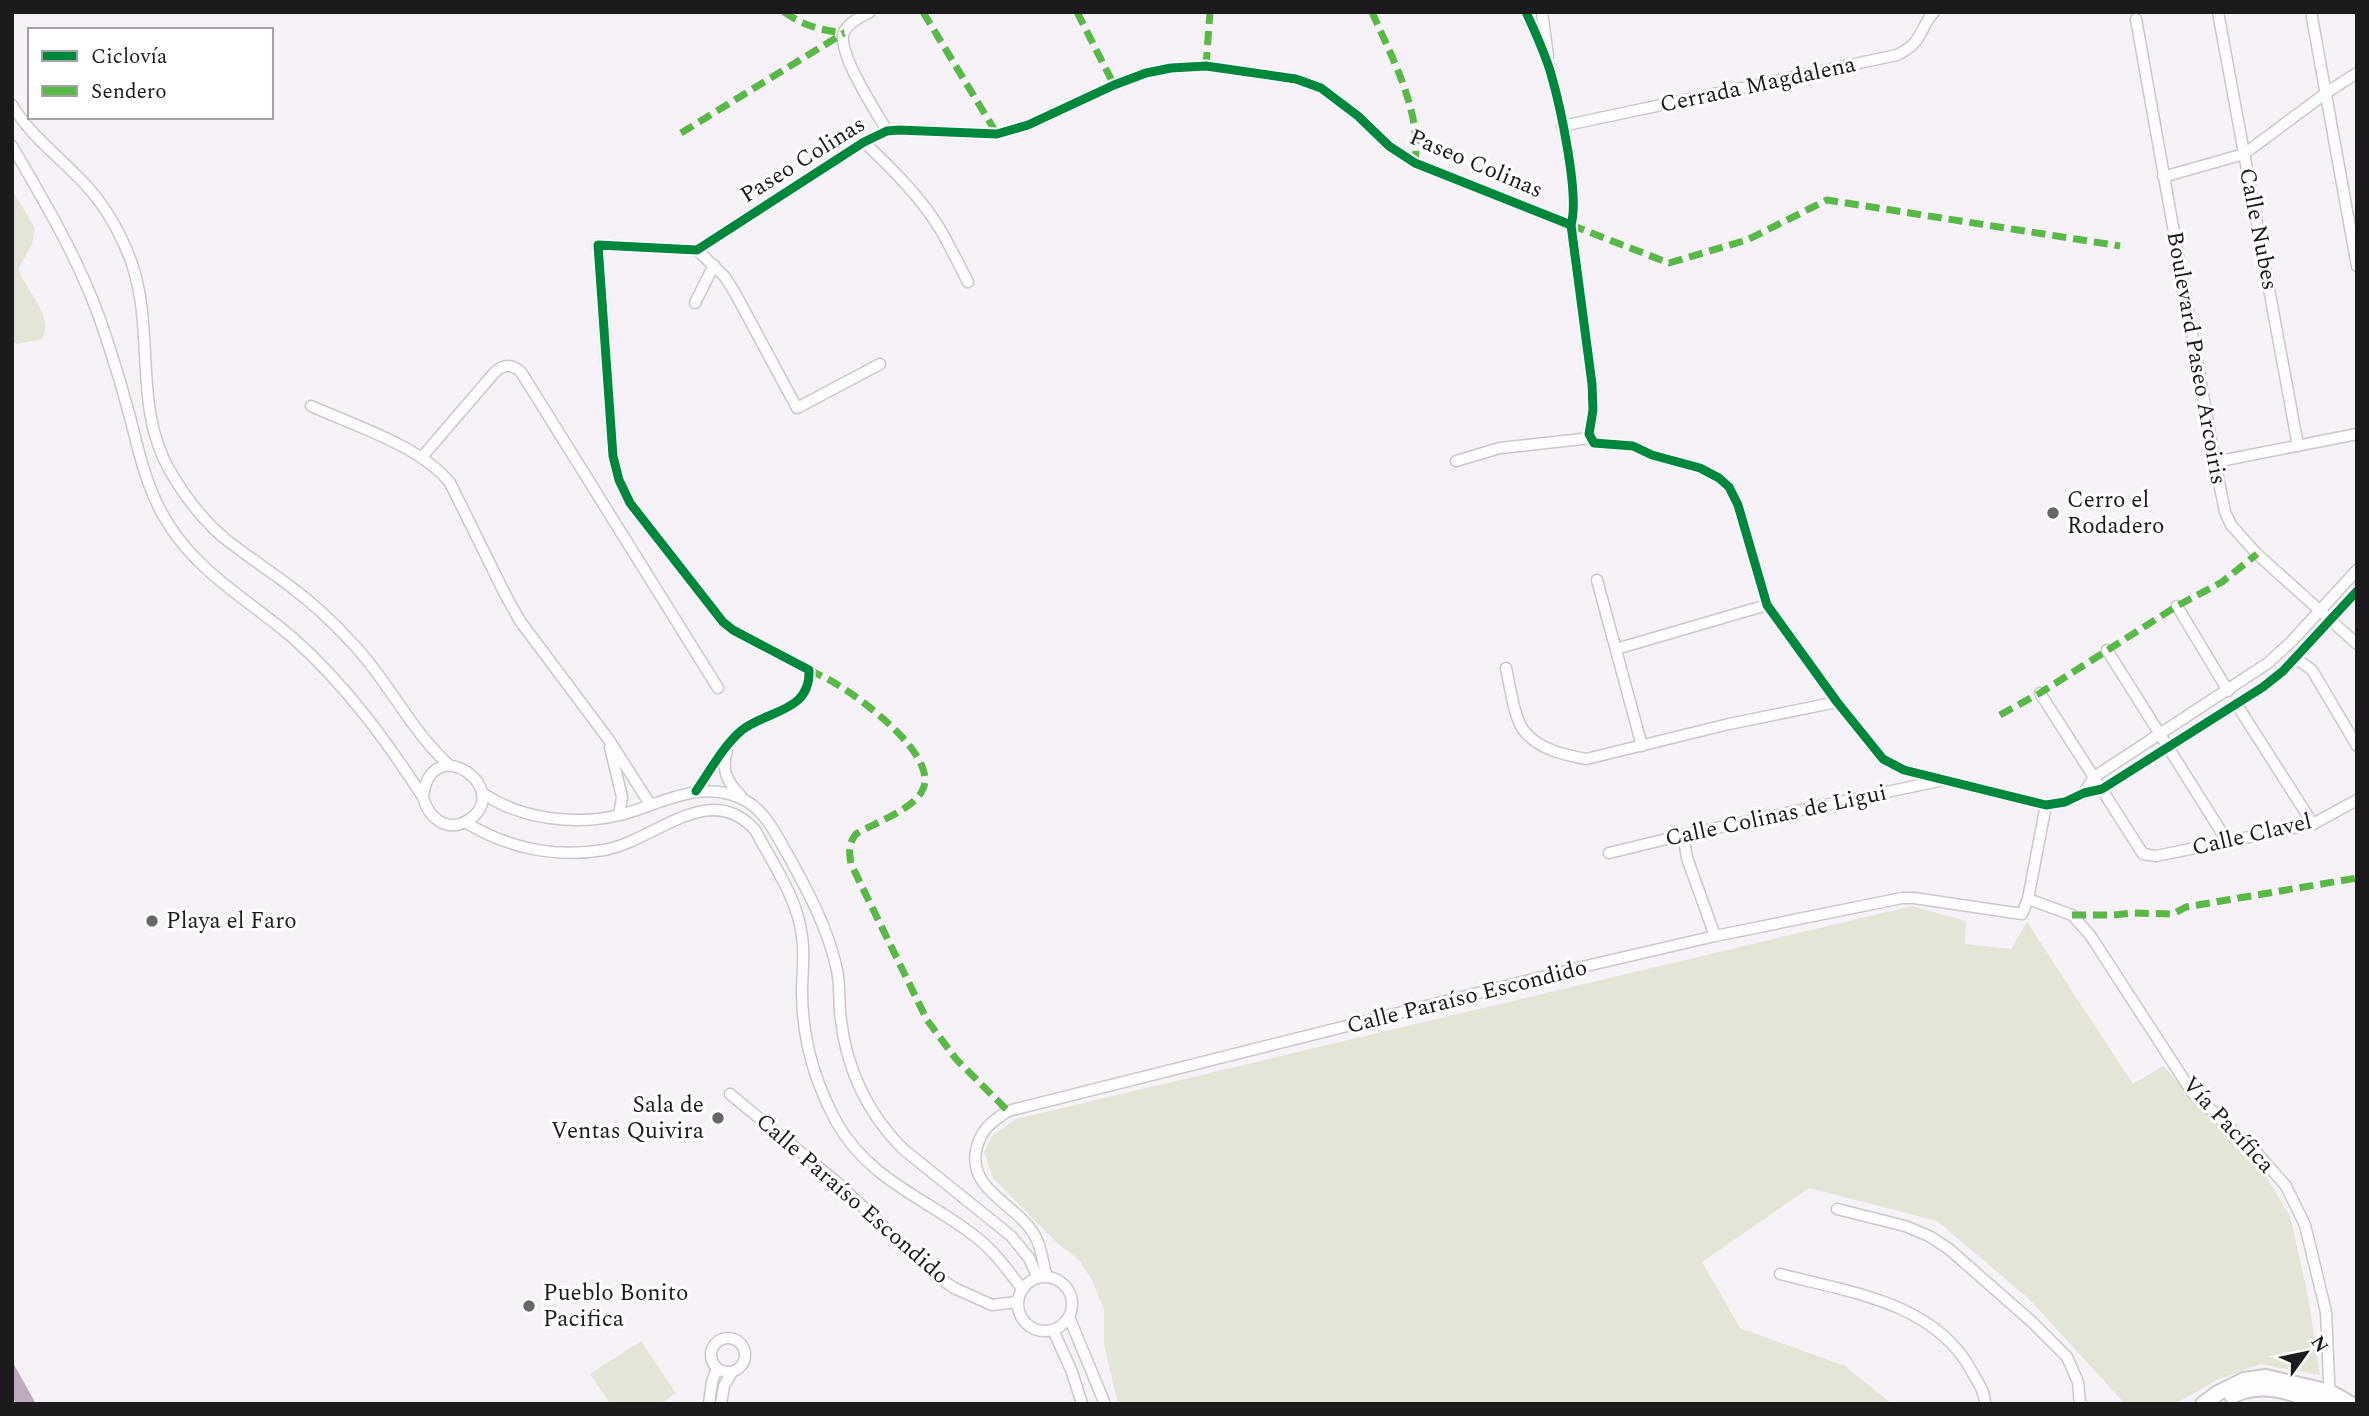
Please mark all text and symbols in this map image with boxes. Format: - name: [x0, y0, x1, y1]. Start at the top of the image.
- legend: [28, 28, 273, 119]
- text: Ciclovía: [91, 41, 168, 73]
- street label: Cerrada Magdalena: [1657, 47, 1859, 123]
- text: Sendero: [91, 76, 167, 108]
- street label: Paseo Colinas: [733, 107, 873, 213]
- street label: Paseo Colinas: [1404, 120, 1548, 208]
- street label: Calle Nubes: [2229, 165, 2287, 293]
- street label: Boulevard Paseo Arcoiris: [2156, 229, 2236, 487]
- place label: Cerro el Rodadero: [2067, 483, 2164, 544]
- marker: Cerro el Rodadero: [2045, 505, 2061, 521]
- street label: Calle Colinas de Ligui: [1662, 775, 1890, 857]
- street label: Calle Clavel: [2189, 804, 2315, 866]
- place label: Playa el Faro: [166, 904, 297, 939]
- marker: Playa el Faro: [144, 913, 160, 929]
- street label: Calle Paraíso Escondido: [1343, 950, 1591, 1044]
- street label: Vía Pacífica: [2174, 1068, 2282, 1182]
- place label: Sala de Ventas Quivira: [551, 1088, 704, 1149]
- street label: Calle Paraíso Escondido: [747, 1105, 957, 1293]
- marker: Sala de Ventas Quivira: [710, 1110, 726, 1126]
- place label: Pueblo Bonito Pacifica: [543, 1276, 688, 1337]
- marker: Pueblo Bonito Pacifica: [521, 1298, 537, 1314]
- north arrow: [2271, 1318, 2341, 1388]
- text: N: [2303, 1330, 2335, 1359]

